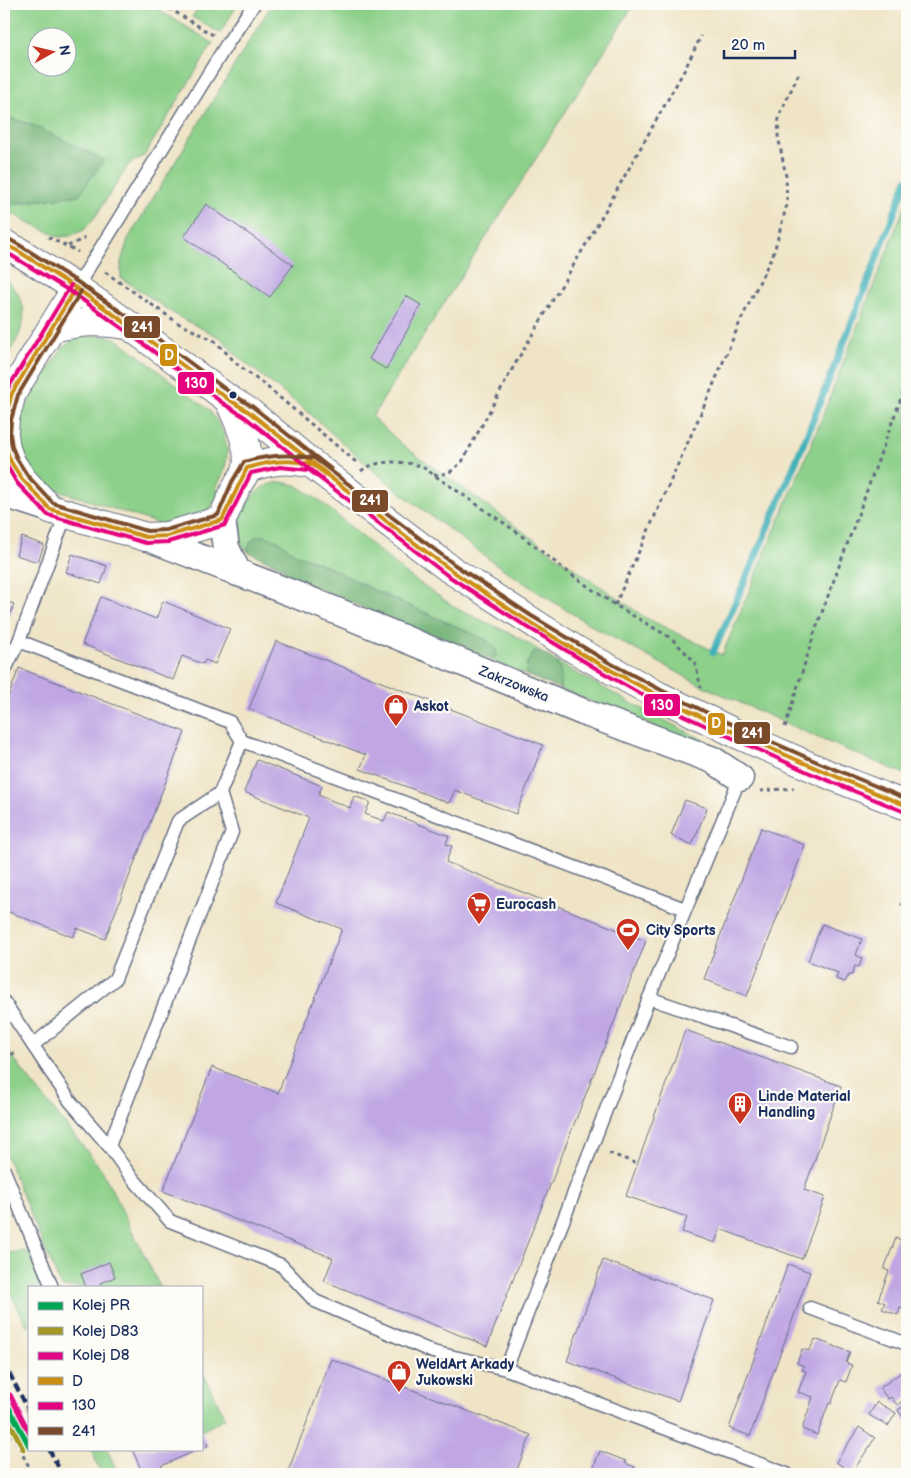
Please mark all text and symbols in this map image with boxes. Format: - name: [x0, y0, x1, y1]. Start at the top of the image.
- north arrow: [28, 28, 78, 78]
- scale bar: [724, 28, 795, 60]
- text: 20 m: [731, 36, 765, 55]
- text: N: [55, 44, 74, 57]
- line badge: 241: [123, 315, 161, 339]
- text: 241: [131, 319, 153, 336]
- line badge: D: [159, 343, 178, 367]
- text: D: [164, 347, 174, 364]
- line badge: 130: [177, 371, 215, 395]
- text: 130: [185, 375, 208, 392]
- unlabelled marker: [228, 390, 238, 400]
- line badge: 241: [351, 489, 389, 513]
- text: 241: [359, 492, 381, 509]
- street label: Zakrzowska: [476, 662, 552, 706]
- shop icon: Askot: [383, 693, 409, 727]
- line badge: 130: [643, 693, 681, 717]
- text: 130: [651, 697, 674, 714]
- place label: Askot: [413, 698, 449, 715]
- line badge: D: [707, 712, 726, 736]
- text: D: [711, 715, 721, 732]
- line badge: 241: [733, 721, 771, 745]
- text: 241: [741, 725, 763, 742]
- supermarket icon: Eurocash: [466, 891, 492, 925]
- place label: Eurocash: [496, 896, 556, 913]
- sports icon: City Sports: [615, 917, 641, 951]
- place label: City Sports: [646, 922, 716, 939]
- place label: Linde Material Handling: [758, 1088, 851, 1121]
- building icon: Linde Material Handling: [727, 1091, 753, 1125]
- legend: [28, 1286, 202, 1450]
- text: Kolej PR: [72, 1296, 130, 1315]
- text: Kolej D83: [72, 1322, 139, 1341]
- text: Kolej D8: [72, 1346, 130, 1365]
- place label: WeldArt Arkady Jukowski: [416, 1356, 515, 1389]
- shop icon: WeldArt Arkady Jukowski: [386, 1359, 412, 1393]
- text: D: [72, 1372, 83, 1391]
- text: 130: [72, 1396, 96, 1415]
- text: 241: [72, 1422, 96, 1441]

